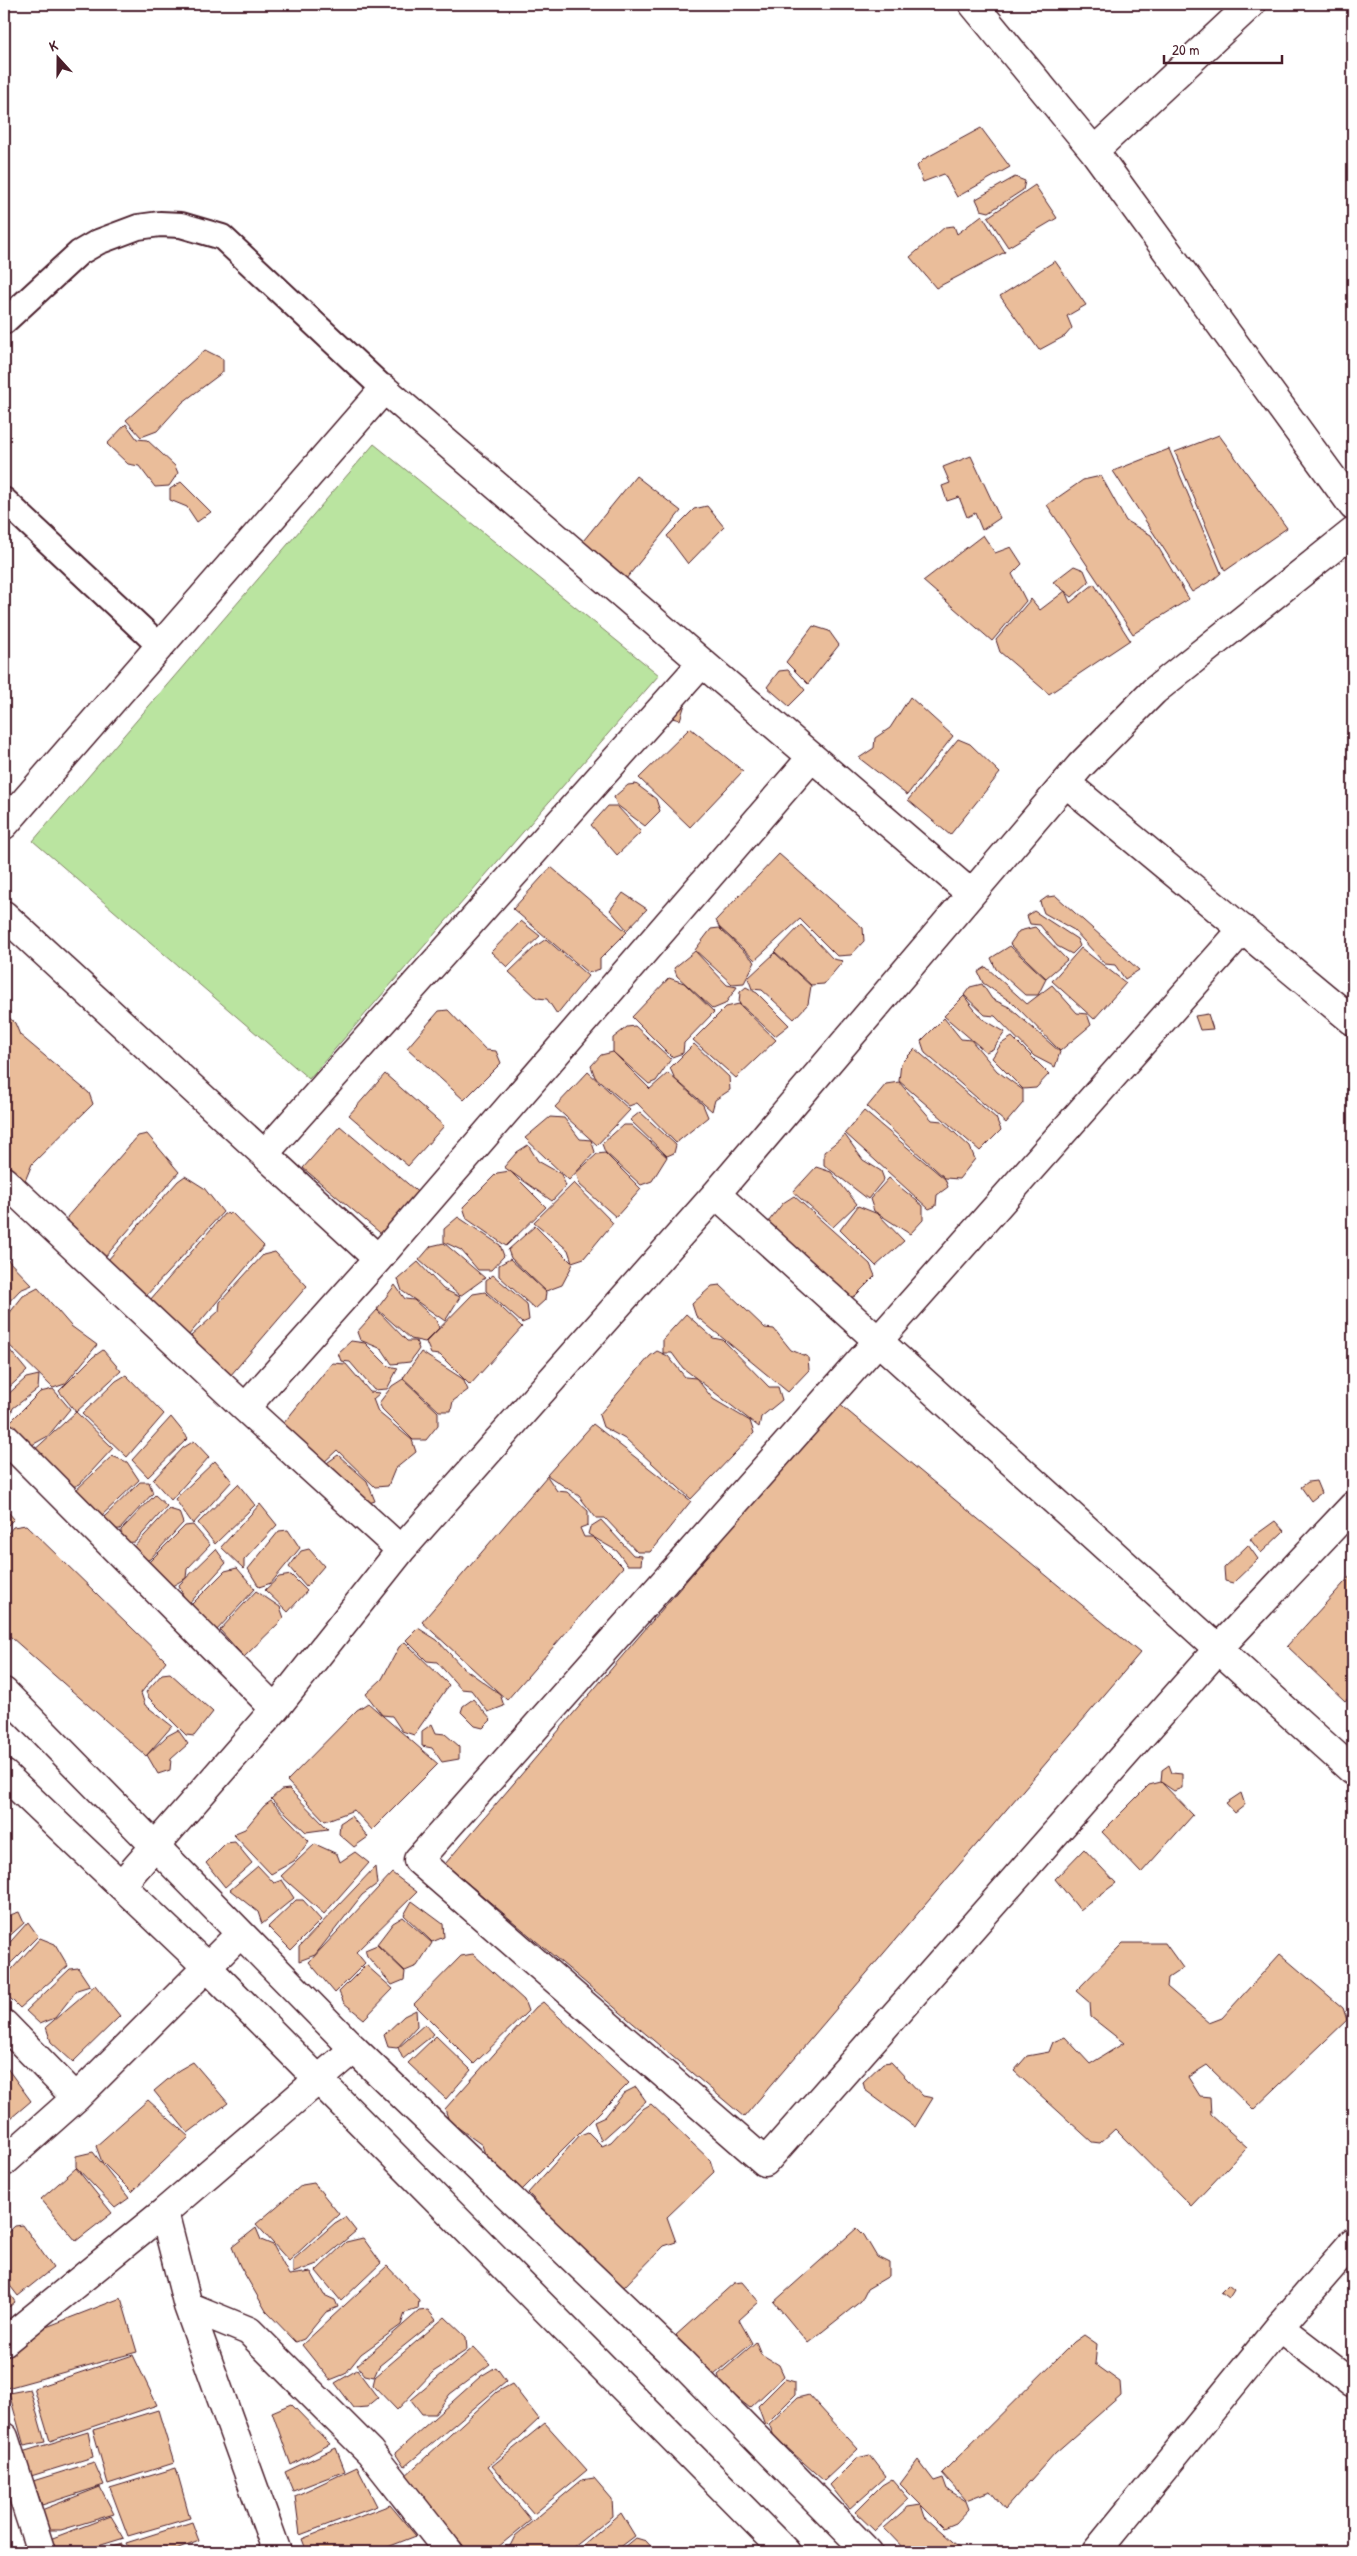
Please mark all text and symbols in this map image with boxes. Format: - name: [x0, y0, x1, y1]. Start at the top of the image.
- north arrow: [32, 32, 82, 82]
- scale bar: [1164, 32, 1282, 64]
- text: K: [46, 35, 61, 56]
- text: 20 m: [1172, 39, 1199, 60]

